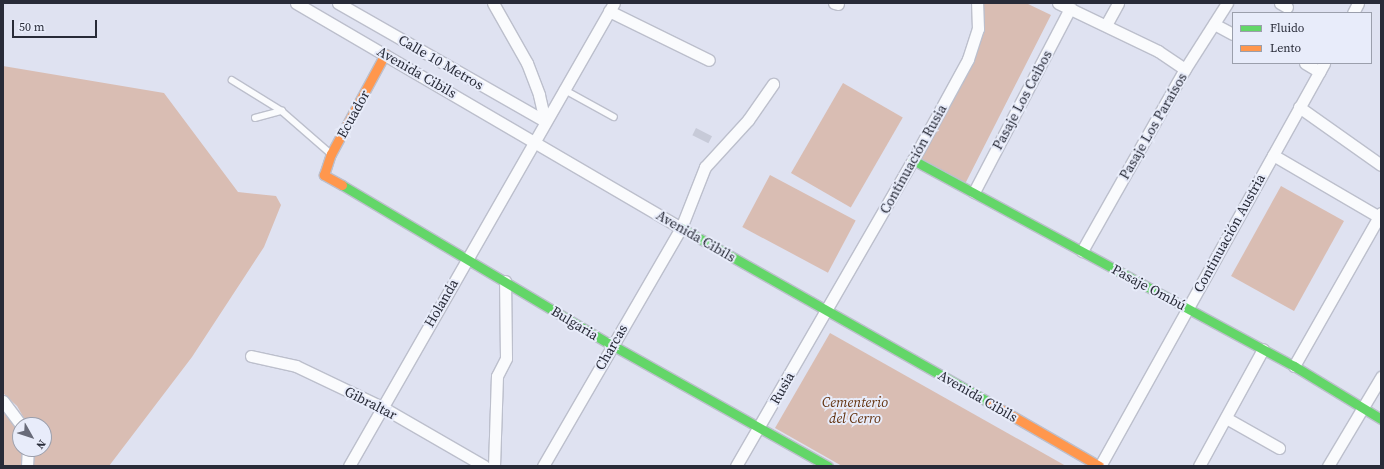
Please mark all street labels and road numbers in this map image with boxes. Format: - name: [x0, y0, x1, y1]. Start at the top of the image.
- street label: Calle 10 Metros: [395, 31, 487, 93]
- street label: Avenida Cibils: [374, 43, 460, 101]
- street label: Pasaje Los Ceibos: [989, 47, 1055, 153]
- street label: Pasaje Los Paraísos: [1116, 70, 1190, 182]
- street label: Ecuador: [333, 87, 373, 141]
- street label: Continuación Rusia: [876, 101, 950, 217]
- street label: Continuación Austria: [1189, 171, 1269, 295]
- street label: Avenida Cibils: [653, 207, 739, 265]
- street label: Pasaje Ombú: [1109, 260, 1189, 314]
- street label: Holanda: [421, 276, 461, 330]
- street label: Bulgaria: [548, 302, 602, 344]
- street label: Charcas: [591, 321, 631, 373]
- street label: Avenida Cibils: [935, 367, 1021, 425]
- street label: Rusia: [766, 369, 798, 407]
- street label: Gibraltar: [342, 383, 400, 423]

